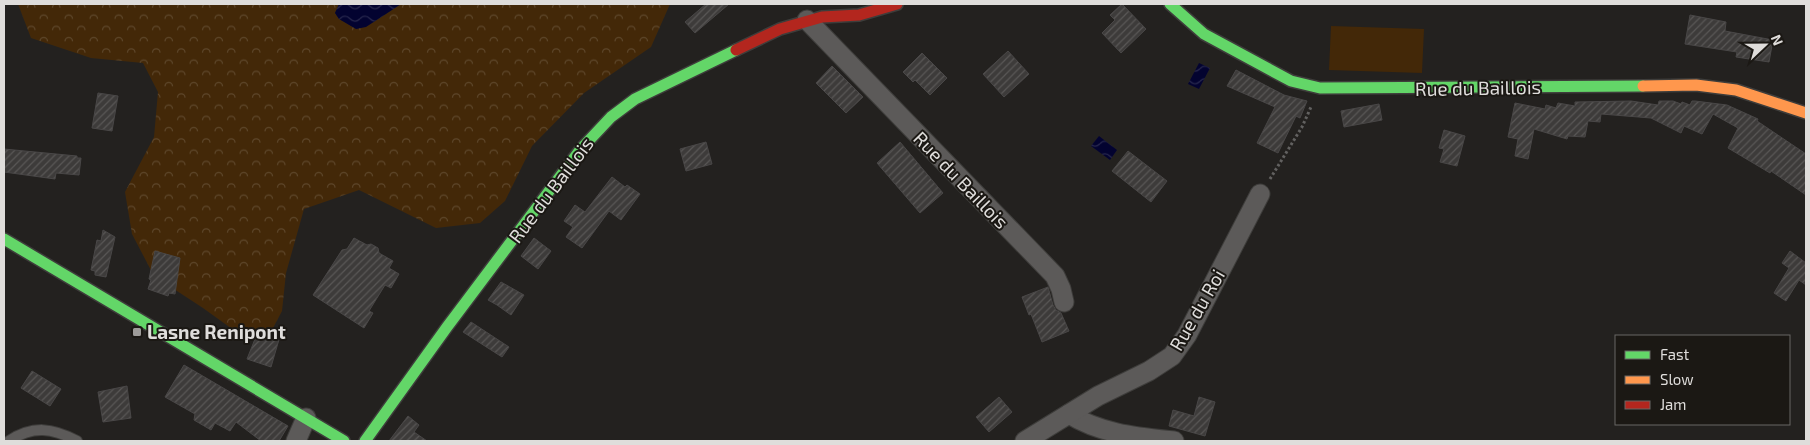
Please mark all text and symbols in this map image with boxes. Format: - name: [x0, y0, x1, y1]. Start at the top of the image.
- north arrow: [1740, 20, 1790, 70]
- text: N: [1768, 32, 1787, 48]
- street label: Rue du Baillois: [1415, 75, 1541, 100]
- street label: Rue du Baillois: [909, 126, 1014, 233]
- street label: Rue du Baillois: [503, 132, 598, 247]
- street label: Rue du Roi: [1164, 265, 1229, 355]
- place label: Lasne Renipont: [147, 320, 286, 343]
- marker: Lasne Renipont: [131, 326, 143, 338]
- legend: [1615, 335, 1790, 425]
- text: Fast: [1660, 345, 1690, 363]
- text: Slow: [1660, 370, 1694, 388]
- text: Jam: [1660, 395, 1686, 413]

